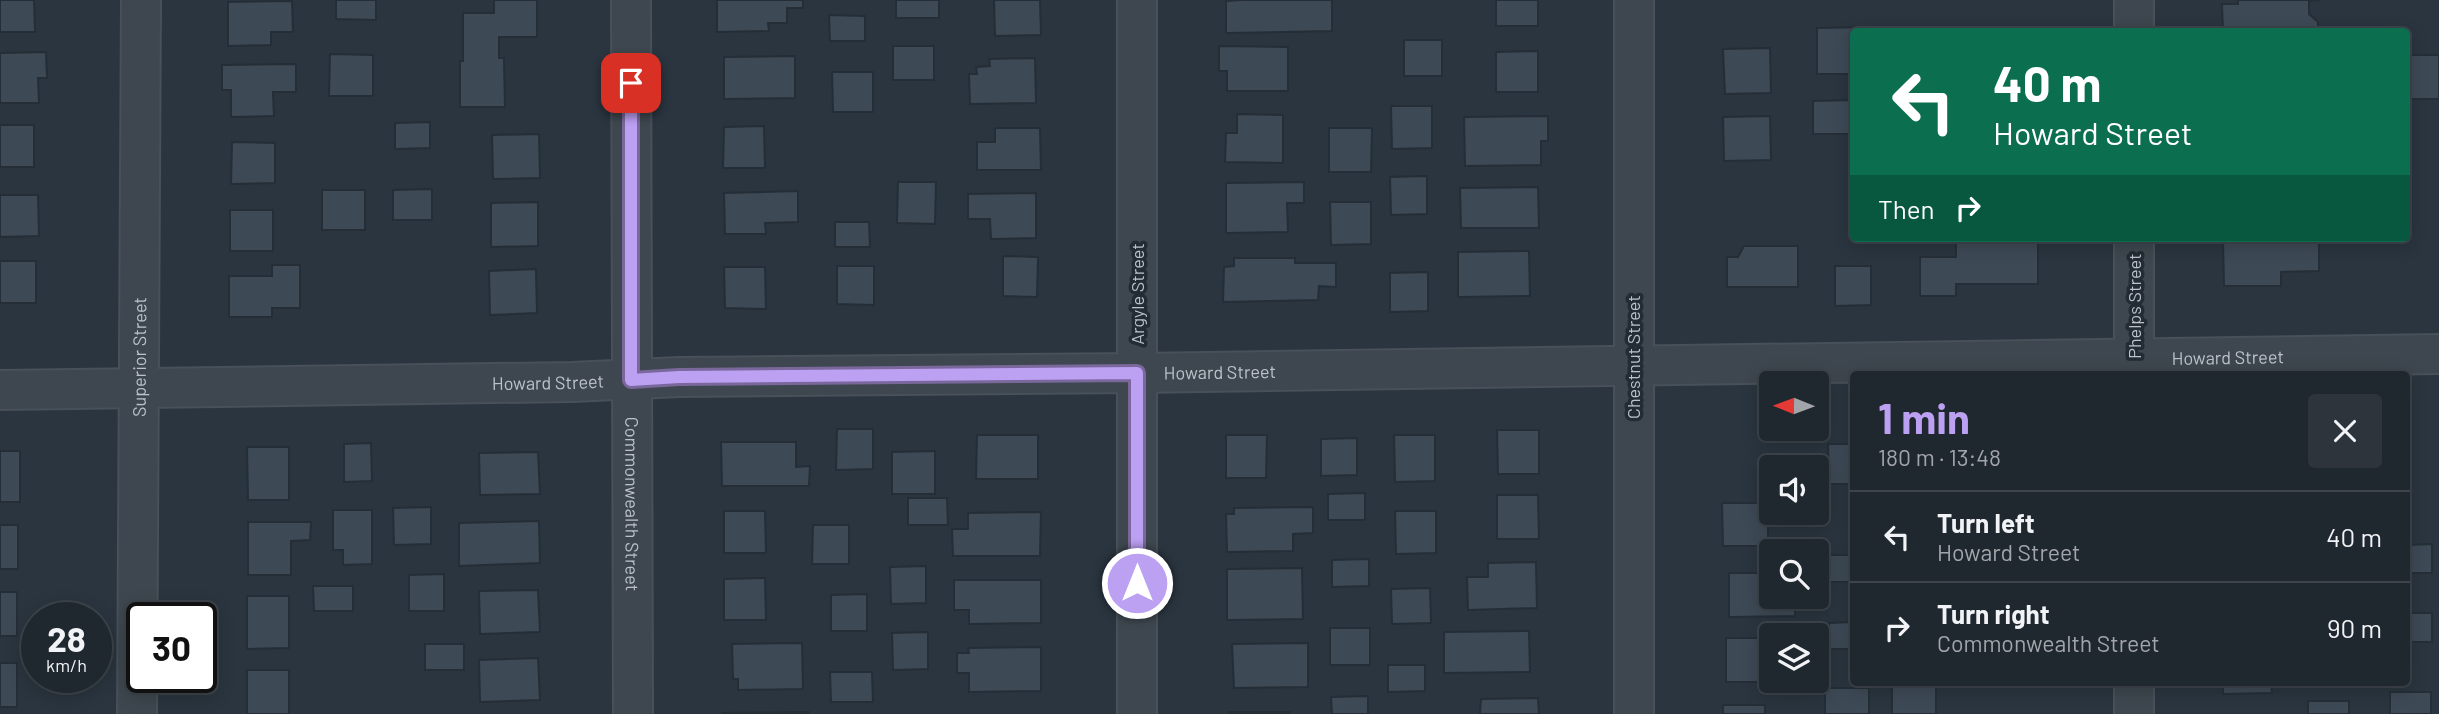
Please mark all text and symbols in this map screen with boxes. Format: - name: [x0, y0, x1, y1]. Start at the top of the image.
- pin: [601, 53, 661, 113]
- text: 40 m: [1993, 53, 2101, 112]
- icon: left: [1878, 56, 1969, 147]
- icon: arrive: [612, 64, 650, 102]
- text: Howard Street: [1993, 113, 2193, 151]
- icon: right: [1949, 189, 1987, 227]
- text: Then: [1878, 193, 1935, 224]
- street label: Argyle Street: [1126, 243, 1148, 345]
- street label: Phelps Street: [2123, 253, 2145, 359]
- street label: Chestnut Street: [1622, 295, 1644, 419]
- street label: Superior Street: [128, 297, 150, 417]
- street label: Howard Street: [2171, 345, 2284, 369]
- street label: Howard Street: [1163, 360, 1276, 384]
- street label: Howard Street: [492, 370, 605, 394]
- north arrow: [1759, 371, 1829, 441]
- map controls: [1759, 371, 1829, 693]
- text: 1 min: [1878, 392, 1970, 442]
- button: close: [2308, 394, 2382, 468]
- street label: Commonwealth Street: [621, 417, 644, 591]
- text: 180 m · 13:48: [1878, 443, 2001, 471]
- button: sound: [1759, 455, 1829, 525]
- text: Turn left: [1937, 507, 2035, 538]
- icon: left: [1878, 518, 1916, 556]
- text: 40 m: [2326, 521, 2382, 552]
- text: Howard Street: [1937, 538, 2080, 566]
- button: search: [1759, 539, 1829, 609]
- position arrow: [1100, 546, 1174, 620]
- text: Turn right: [1937, 598, 2050, 629]
- speed limit sign: 30: [126, 602, 217, 693]
- icon: right: [1878, 609, 1916, 647]
- text: 90 m: [2327, 612, 2382, 643]
- text: 28: [47, 617, 86, 659]
- button: layers: [1759, 623, 1829, 693]
- text: Commonwealth Street: [1937, 629, 2160, 657]
- text: km/h: [46, 654, 87, 676]

